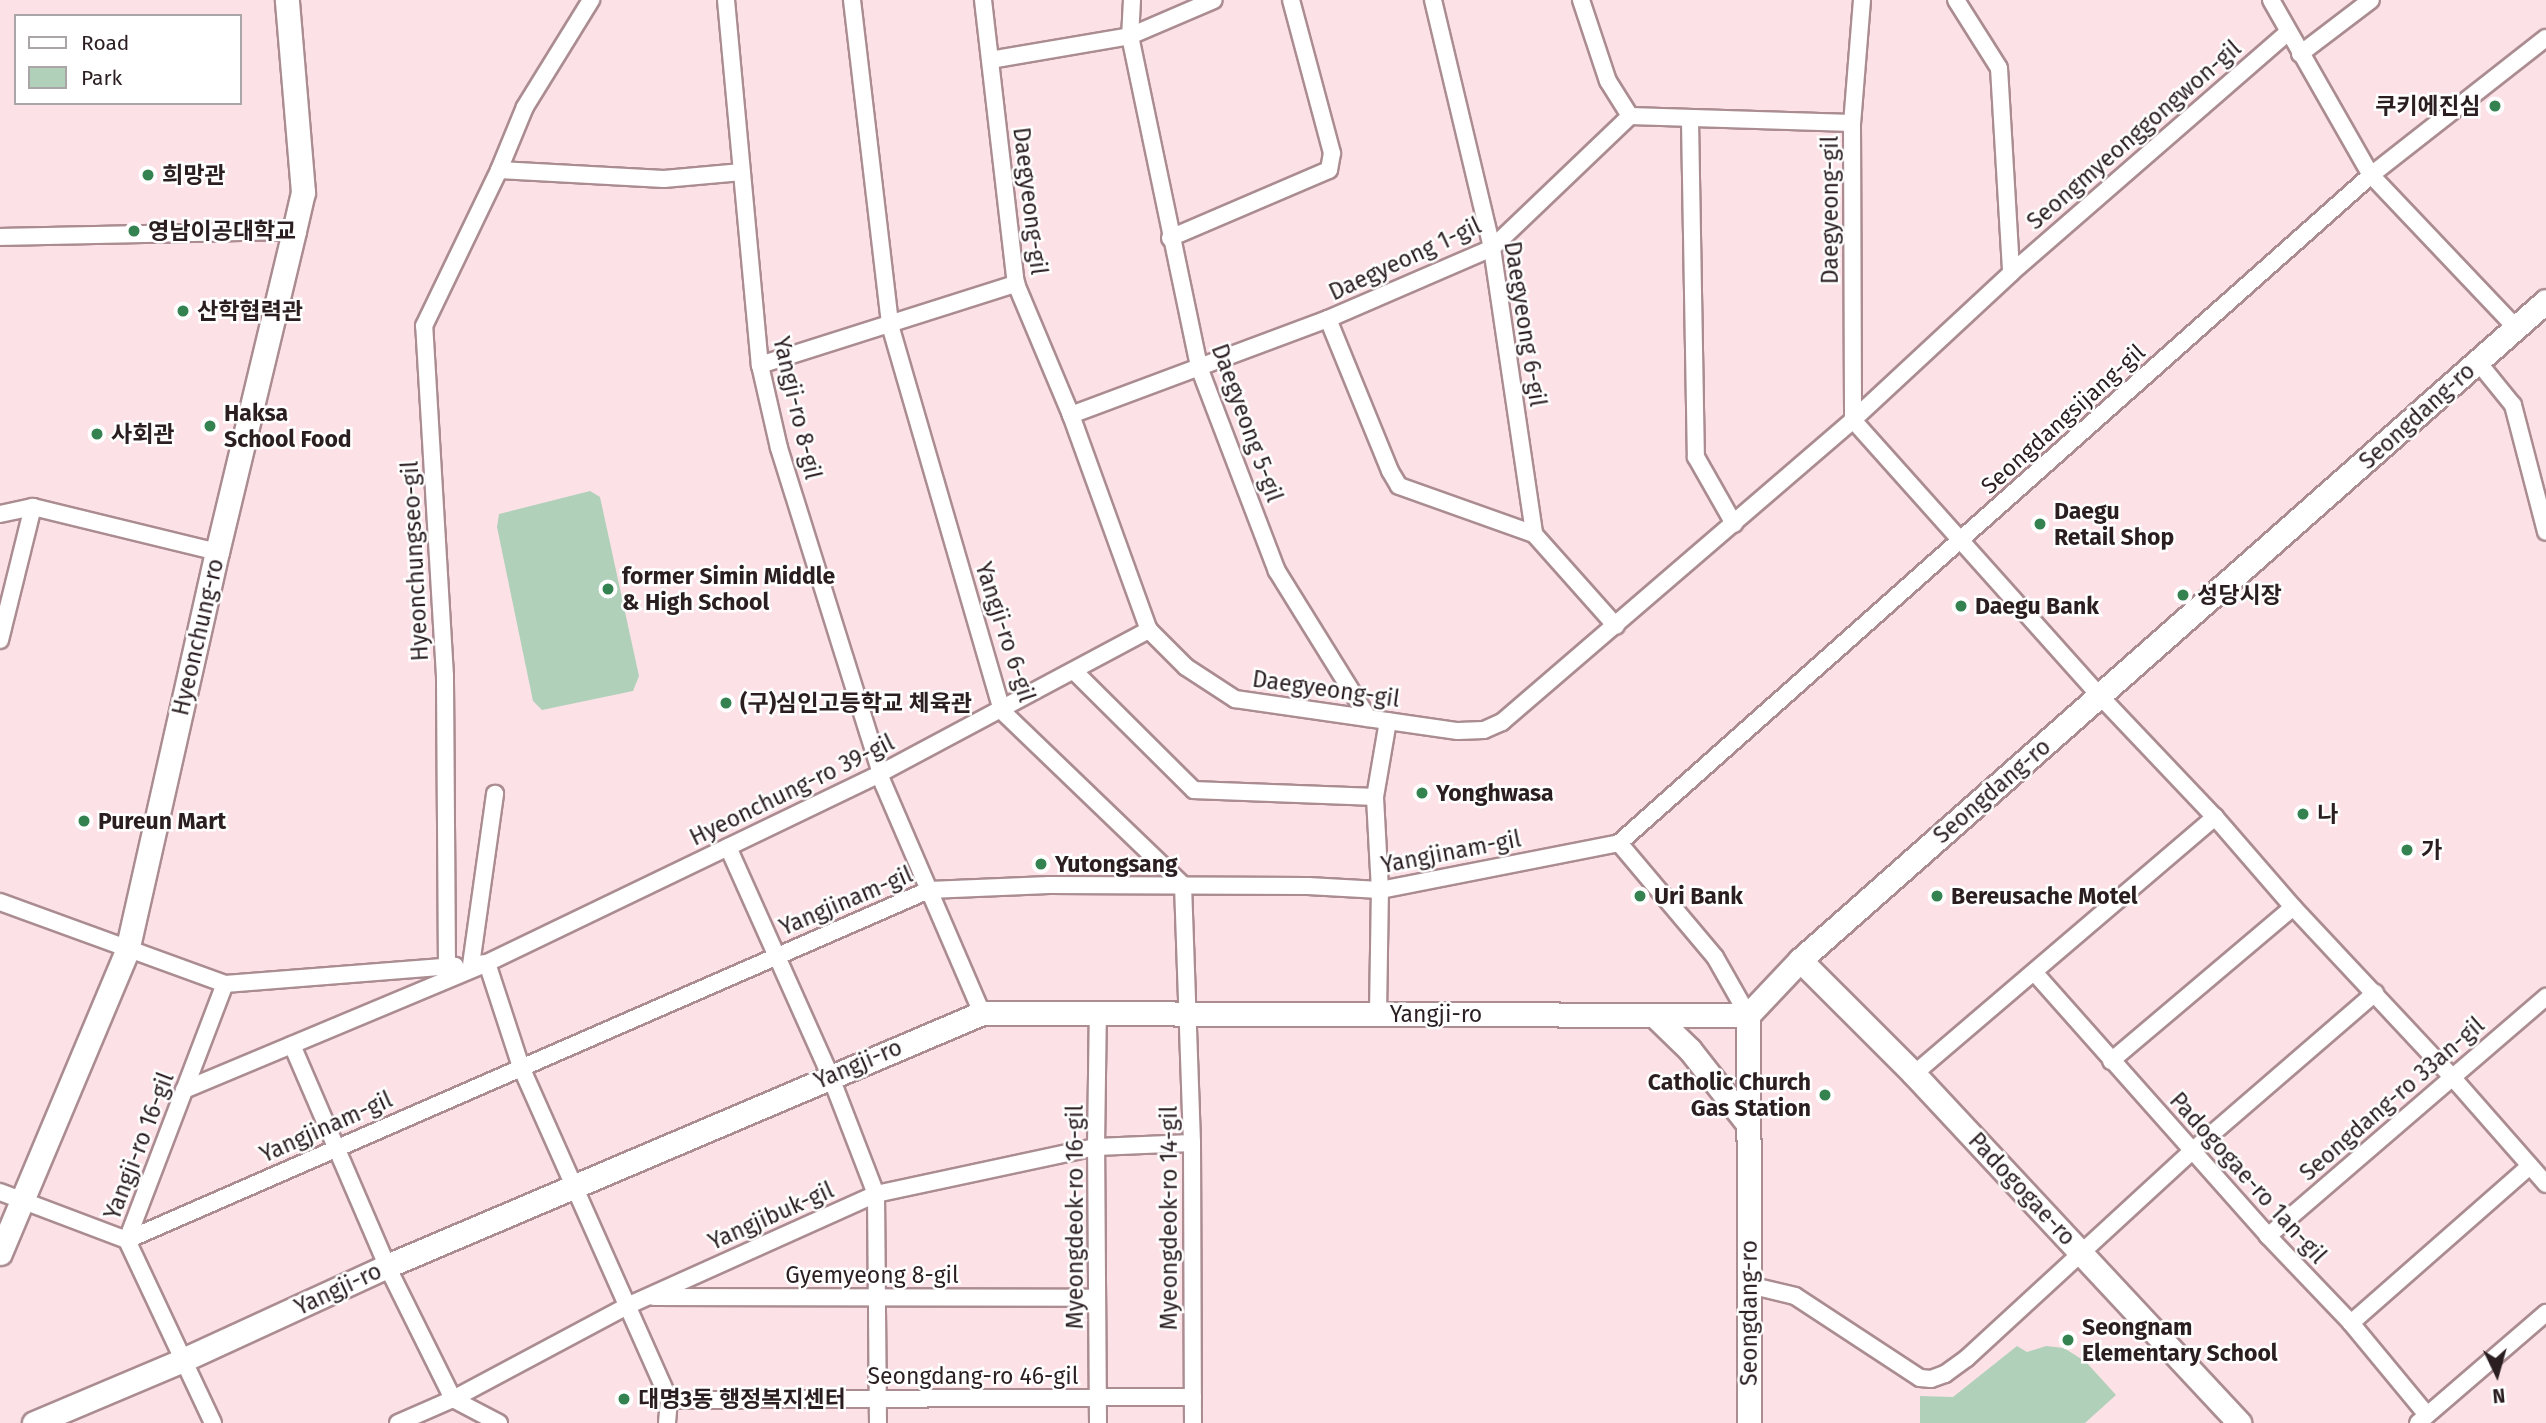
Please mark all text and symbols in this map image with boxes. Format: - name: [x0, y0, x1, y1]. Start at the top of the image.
- legend: [14, 14, 242, 105]
- text: Road: [81, 30, 129, 56]
- street label: Seongmyeonggongwon-gil: [2021, 35, 2247, 235]
- text: Park: [81, 65, 122, 91]
- place label: 쿠키에진심: [2375, 92, 2481, 120]
- marker: 쿠키에진심: [2487, 98, 2503, 114]
- street label: Daegyeong-gil: [1007, 126, 1053, 276]
- street label: Daegyeong-gil: [1816, 136, 1844, 284]
- place label: 희망관: [162, 161, 225, 189]
- marker: 희망관: [140, 167, 156, 183]
- street label: Daegyeong 1-gil: [1325, 212, 1485, 306]
- place label: 영남이공대학교: [148, 217, 296, 245]
- marker: 영남이공대학교: [126, 223, 142, 239]
- street label: Daegyeong 6-gil: [1498, 239, 1552, 409]
- place label: 산학협력관: [197, 297, 303, 325]
- marker: 산학협력관: [175, 303, 191, 319]
- street label: Yangji-ro 8-gil: [767, 334, 827, 482]
- street label: Seongdangsijang-gil: [1975, 338, 2151, 500]
- street label: Daegyeong 5-gil: [1206, 340, 1288, 506]
- street label: Seongdang-ro: [2354, 357, 2480, 475]
- place label: Haksa School Food: [224, 399, 352, 453]
- marker: Haksa School Food: [202, 418, 218, 434]
- place label: 사회관: [111, 420, 174, 448]
- marker: 사회관: [89, 426, 105, 442]
- street label: Hyeonchungseo-gil: [396, 460, 434, 662]
- place label: Daegu Retail Shop: [2054, 497, 2174, 551]
- marker: Daegu Retail Shop: [2032, 516, 2048, 532]
- street label: Hyeonchung-ro: [167, 556, 229, 718]
- street label: Yangji-ro 6-gil: [969, 559, 1041, 705]
- place label: former Simin Middle & High School: [622, 562, 835, 616]
- marker: former Simin Middle & High School: [600, 581, 616, 597]
- place label: 성당시장: [2197, 581, 2282, 609]
- marker: 성당시장: [2175, 587, 2191, 603]
- place label: Daegu Bank: [1975, 592, 2099, 620]
- marker: Daegu Bank: [1953, 598, 1969, 614]
- street label: Daegyeong-gil: [1251, 665, 1401, 713]
- place label: (구)심인고등학교 체육관: [740, 689, 972, 717]
- marker: (구)심인고등학교 체육관: [718, 695, 734, 711]
- street label: Hyeonchung-ro 39-gil: [685, 728, 899, 852]
- street label: Seongdang-ro: [1928, 733, 2056, 849]
- place label: Yonghwasa: [1436, 779, 1554, 807]
- marker: Yonghwasa: [1414, 785, 1430, 801]
- place label: 나: [2317, 800, 2338, 828]
- marker: 나: [2295, 806, 2311, 822]
- place label: Pureun Mart: [98, 807, 226, 835]
- marker: Pureun Mart: [76, 813, 92, 829]
- street label: Yangjinam-gil: [1379, 825, 1523, 879]
- place label: 가: [2421, 836, 2442, 864]
- marker: 가: [2399, 842, 2415, 858]
- place label: Yutongsang: [1055, 850, 1178, 878]
- marker: Yutongsang: [1033, 856, 1049, 872]
- street label: Yangjinam-gil: [775, 861, 917, 941]
- place label: Uri Bank: [1654, 882, 1743, 910]
- place label: Bereusache Motel: [1951, 882, 2138, 910]
- marker: Uri Bank: [1632, 888, 1648, 904]
- marker: Bereusache Motel: [1929, 888, 1945, 904]
- street label: Yangji-ro: [1390, 1000, 1482, 1028]
- street label: Seongdang-ro 33an-gil: [2294, 1011, 2490, 1187]
- street label: Yangji-ro: [810, 1033, 906, 1095]
- place label: Catholic Church Gas Station: [1648, 1068, 1811, 1122]
- street label: Yangji-ro 16-gil: [98, 1069, 180, 1223]
- street label: Yangjinam-gil: [256, 1086, 396, 1168]
- marker: Catholic Church Gas Station: [1817, 1087, 1833, 1103]
- street label: Padogogae-ro 1an-gil: [2164, 1087, 2332, 1269]
- street label: Myeongdeok-ro 16-gil: [1061, 1105, 1089, 1329]
- street label: Myeongdeok-ro 14-gil: [1155, 1106, 1183, 1330]
- street label: Padogogae-ro: [1963, 1127, 2081, 1251]
- street label: Yangjibuk-gil: [704, 1176, 838, 1256]
- street label: Seongdang-ro: [1735, 1240, 1763, 1386]
- street label: Yangji-ro: [290, 1257, 386, 1321]
- street label: Gyemyeong 8-gil: [785, 1261, 959, 1289]
- place label: Seongnam Elementary School: [2082, 1313, 2278, 1367]
- marker: Seongnam Elementary School: [2060, 1332, 2076, 1348]
- north arrow: [2462, 1339, 2532, 1409]
- street label: Seongdang-ro 46-gil: [868, 1362, 1078, 1390]
- text: N: [2492, 1383, 2506, 1407]
- place label: 대명3동 행정복지센터: [638, 1385, 846, 1413]
- marker: 대명3동 행정복지센터: [616, 1391, 632, 1407]

